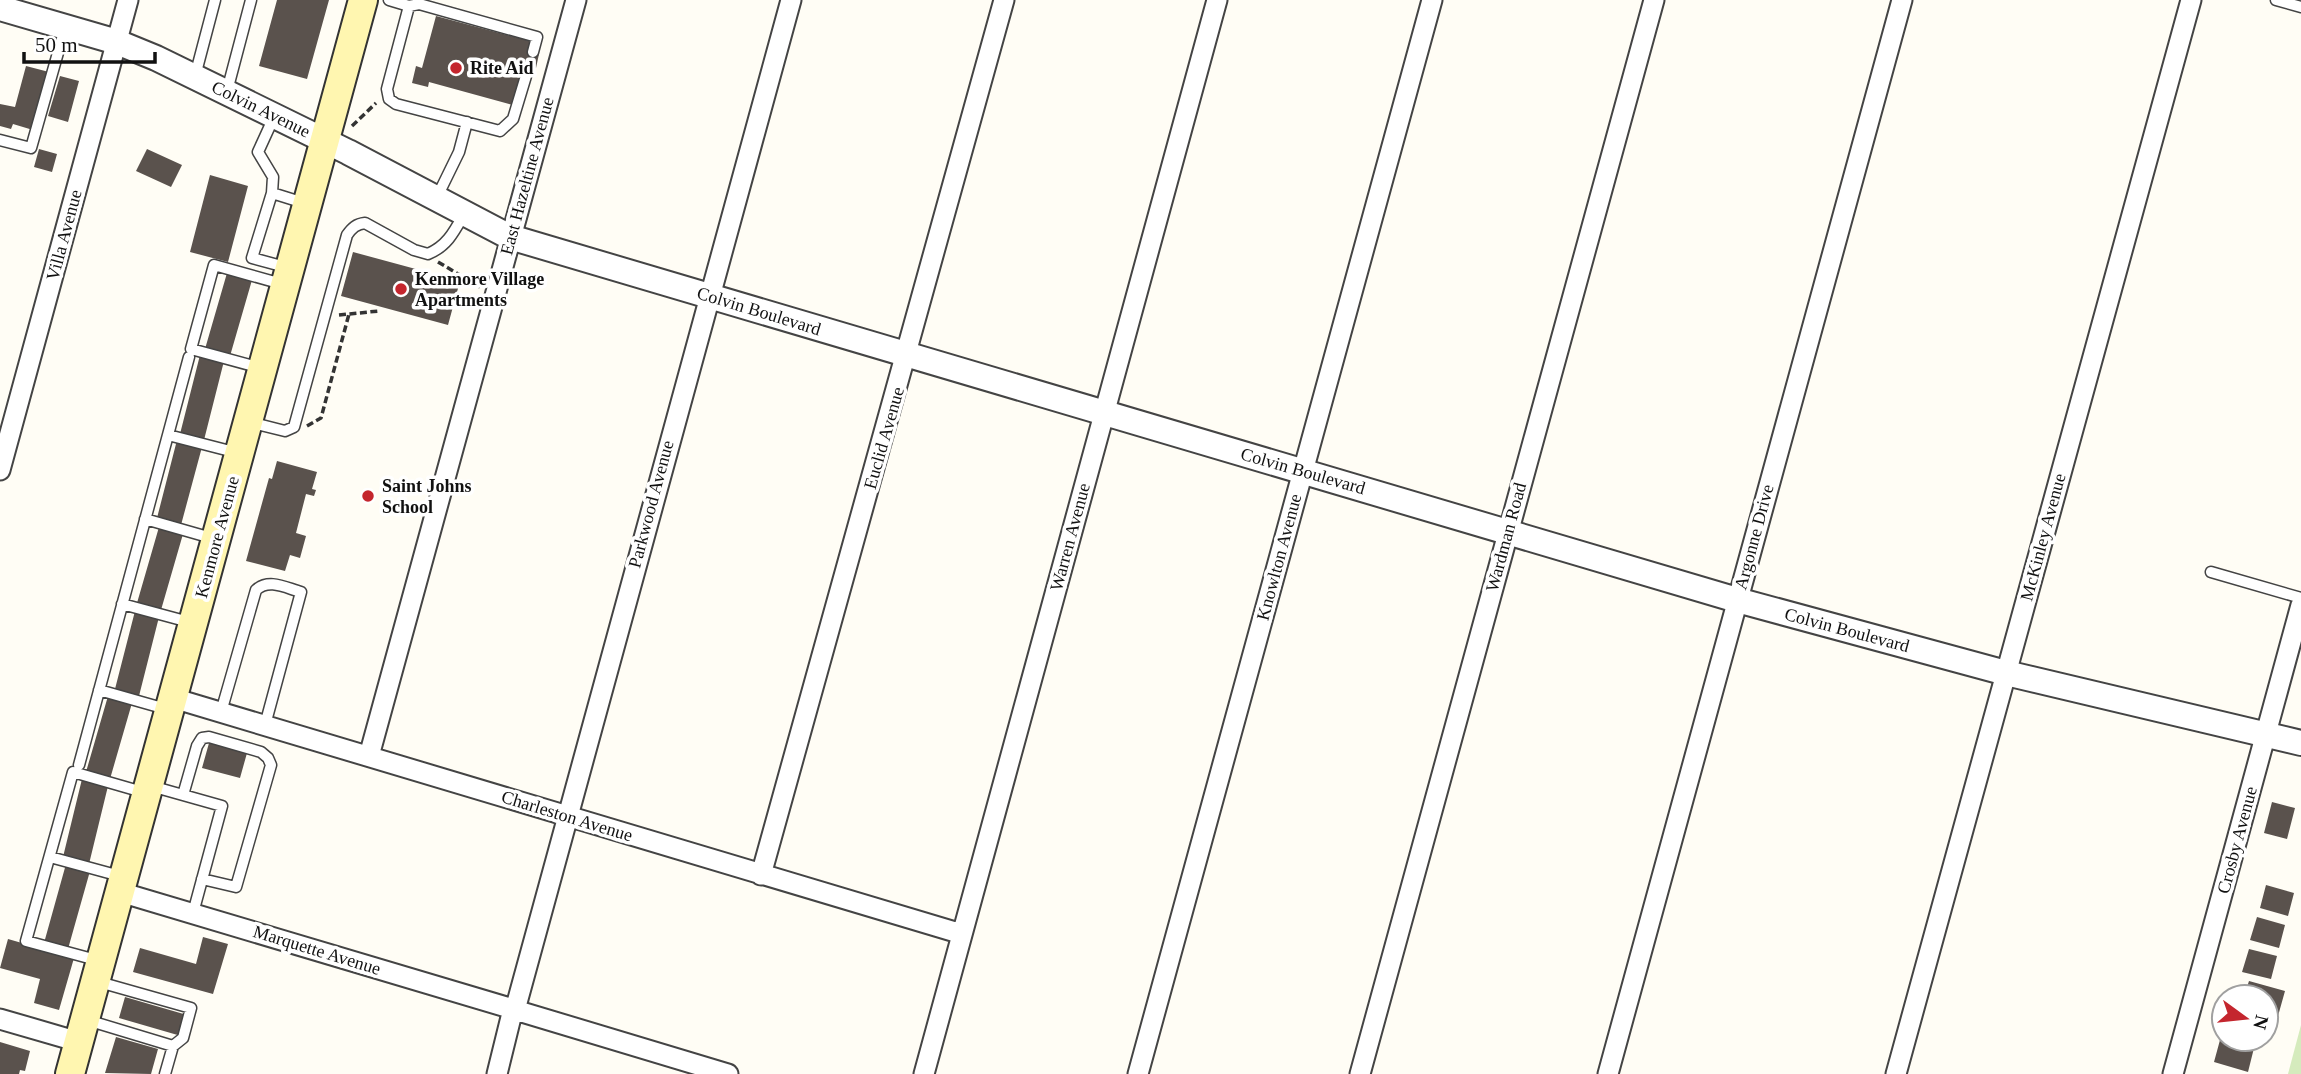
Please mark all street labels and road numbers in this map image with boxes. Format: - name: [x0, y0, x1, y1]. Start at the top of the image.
- street label: Colvin Avenue: [208, 77, 314, 141]
- street label: East Hazeltine Avenue: [496, 95, 558, 257]
- street label: Villa Avenue: [42, 187, 86, 283]
- street label: Colvin Boulevard: [695, 283, 823, 339]
- street label: Euclid Avenue: [860, 385, 908, 491]
- street label: Parkwood Avenue: [624, 438, 678, 570]
- street label: Colvin Boulevard: [1238, 444, 1368, 498]
- street label: McKinley Avenue: [2016, 471, 2070, 603]
- street label: Kenmore Avenue: [191, 474, 243, 600]
- street label: Wardman Road: [1482, 480, 1530, 594]
- street label: Warren Avenue: [1046, 481, 1094, 593]
- street label: Argonne Drive: [1730, 482, 1778, 592]
- street label: Knowlton Avenue: [1252, 492, 1306, 622]
- street label: Colvin Boulevard: [1782, 604, 1912, 656]
- street label: Crosby Avenue: [2213, 784, 2261, 896]
- street label: Charleston Avenue: [499, 787, 635, 845]
- street label: Marquette Avenue: [251, 921, 383, 979]

